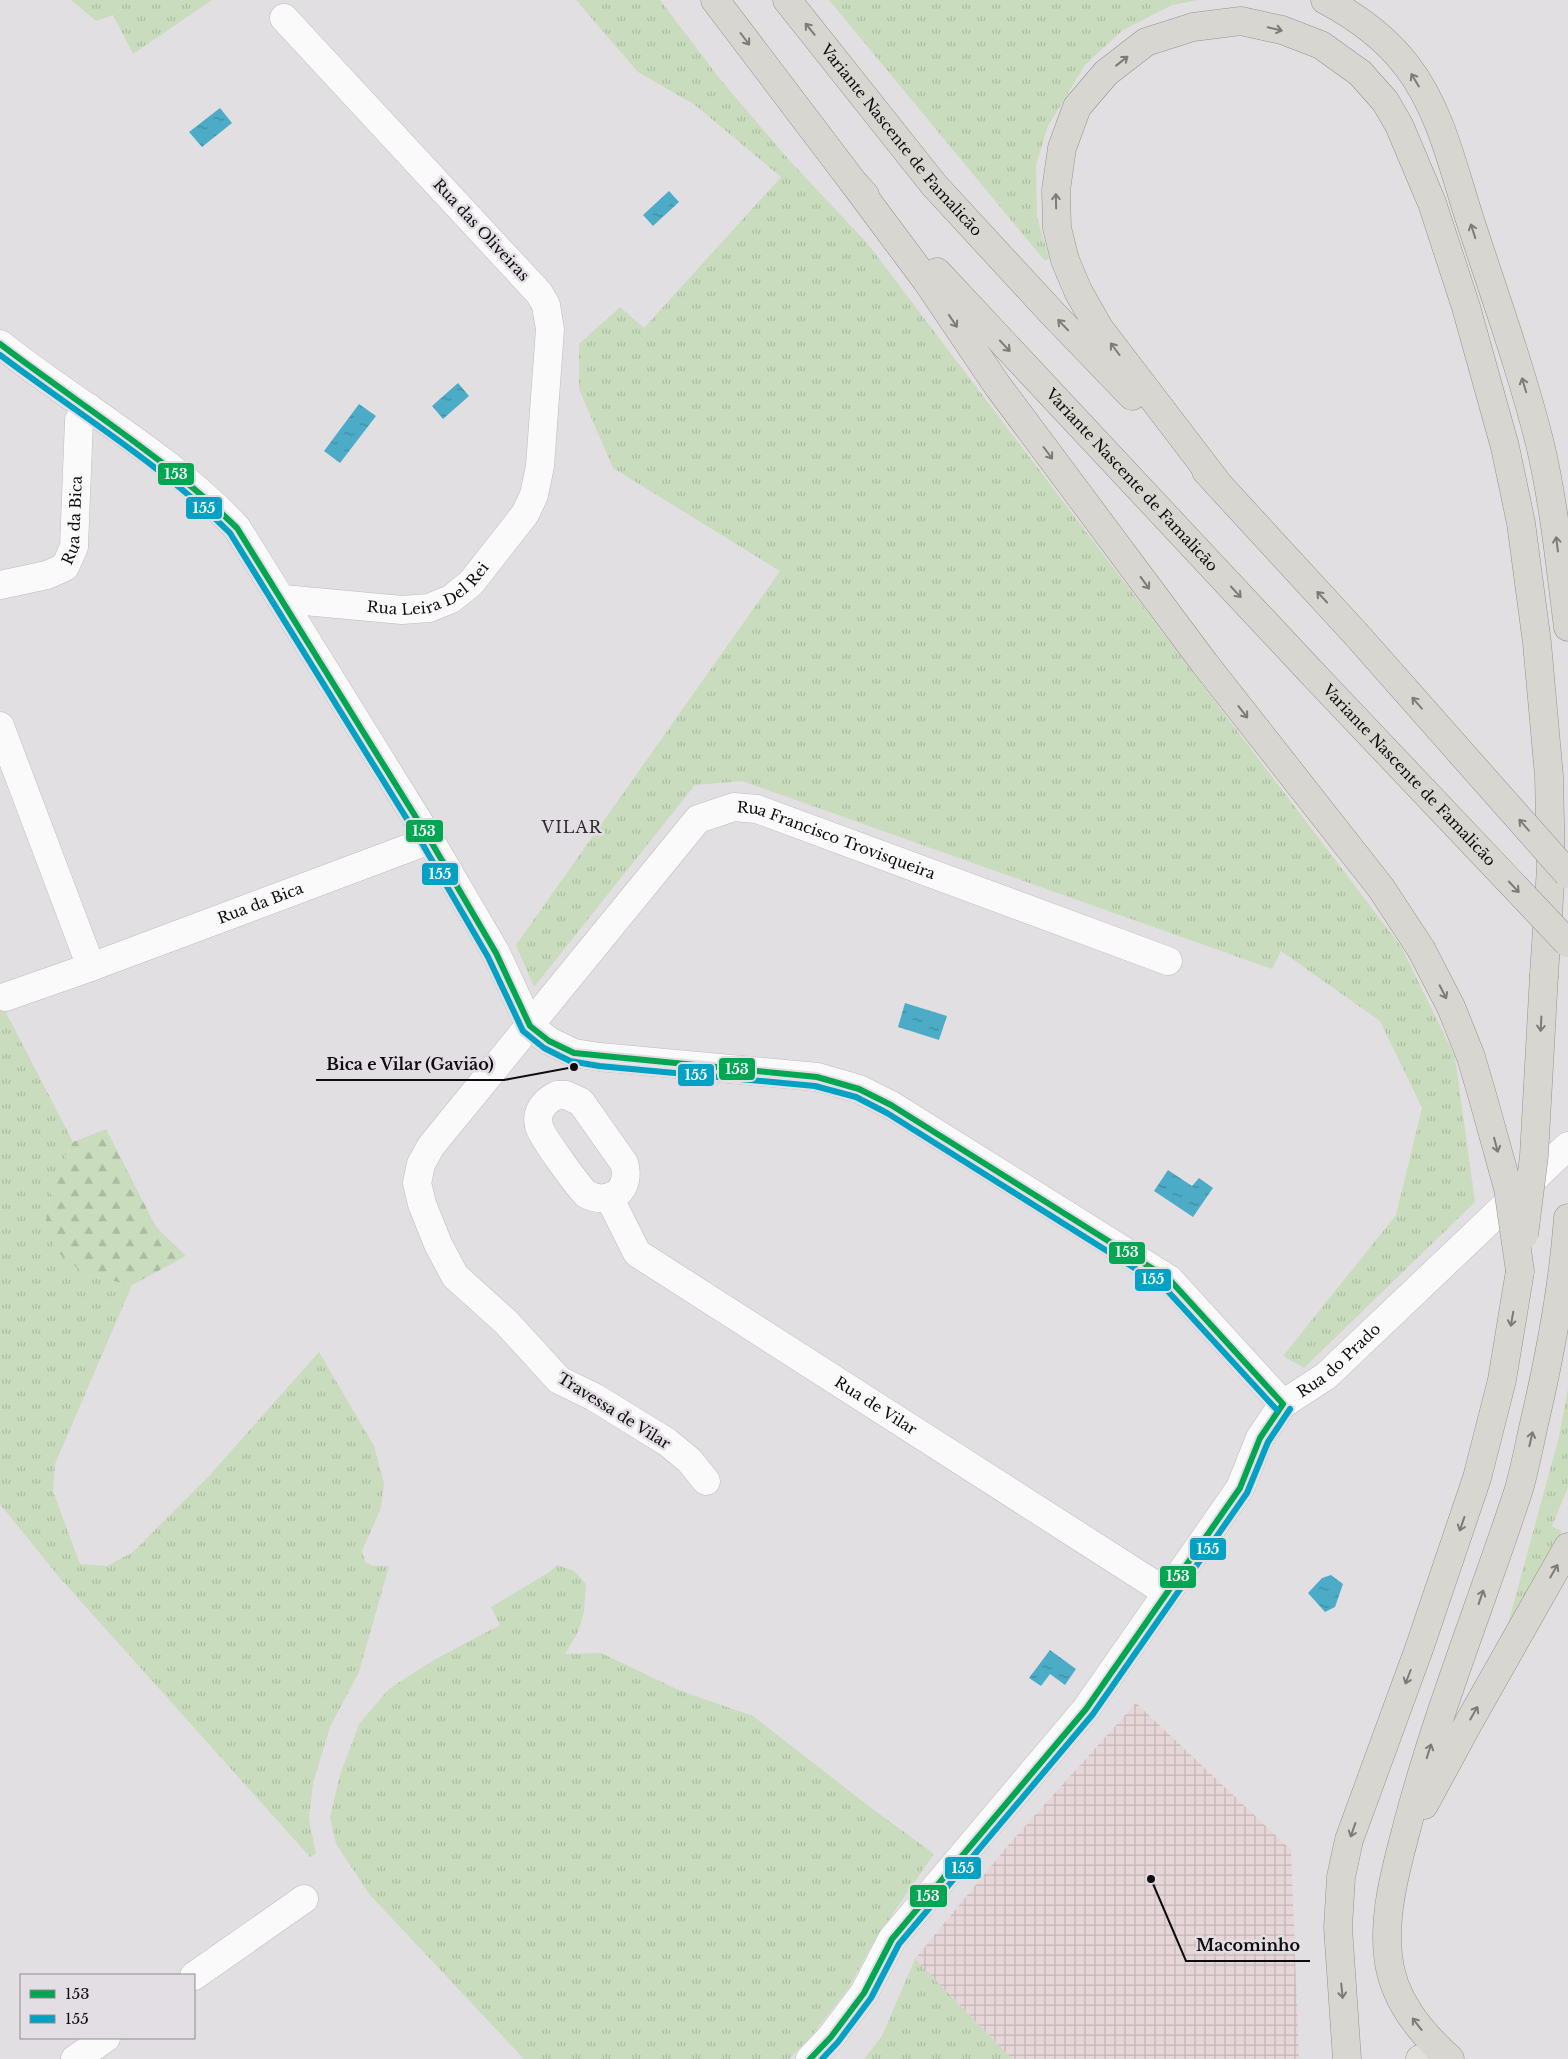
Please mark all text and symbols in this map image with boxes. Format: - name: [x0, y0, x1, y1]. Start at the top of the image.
- one-way arrow: [804, 23, 815, 36]
- one-way arrow: [1266, 25, 1282, 34]
- one-way arrow: [739, 32, 750, 45]
- street label: Variante Nascente de Famalicão: [816, 39, 987, 240]
- one-way arrow: [1115, 55, 1128, 66]
- one-way arrow: [1410, 73, 1420, 87]
- street label: Rua das Oliveiras: [429, 175, 534, 285]
- one-way arrow: [1051, 194, 1061, 210]
- one-way arrow: [1468, 223, 1477, 239]
- one-way arrow: [948, 313, 958, 327]
- one-way arrow: [1057, 319, 1069, 331]
- one-way arrow: [999, 339, 1011, 352]
- one-way arrow: [1110, 342, 1120, 356]
- one-way arrow: [1518, 377, 1528, 393]
- street label: Variante Nascente de Famalicão: [1041, 384, 1222, 575]
- one-way arrow: [1043, 446, 1053, 460]
- line badge: 153: [157, 462, 195, 486]
- text: 153: [164, 465, 188, 483]
- street label: Rua da Bica: [57, 475, 86, 568]
- line badge: 155: [185, 496, 223, 520]
- text: 155: [193, 499, 215, 517]
- one-way arrow: [1552, 536, 1562, 552]
- street label: Rua Leira Del Rei: [366, 558, 493, 619]
- one-way arrow: [1140, 576, 1151, 589]
- one-way arrow: [1230, 586, 1242, 599]
- one-way arrow: [1316, 591, 1328, 603]
- street label: Variante Nascente de Famalicão: [1318, 679, 1500, 870]
- one-way arrow: [1411, 697, 1422, 710]
- one-way arrow: [1238, 705, 1249, 718]
- street label: Rua Francisco Trovisqueira: [736, 797, 939, 883]
- district label: VILAR: [541, 817, 603, 837]
- one-way arrow: [1518, 818, 1530, 831]
- line badge: 153: [405, 819, 444, 843]
- text: 153: [412, 822, 436, 840]
- line badge: 155: [421, 862, 459, 886]
- text: 155: [429, 865, 451, 883]
- street label: Rua da Bica: [215, 878, 306, 928]
- one-way arrow: [1508, 880, 1520, 893]
- one-way arrow: [1439, 984, 1448, 999]
- one-way arrow: [1537, 1015, 1546, 1031]
- callout: Bica e Vilar (Gavião): [316, 1049, 504, 1080]
- text: Bica e Vilar (Gavião): [326, 1054, 494, 1074]
- line badge: 153: [718, 1057, 756, 1081]
- text: 153: [725, 1060, 749, 1078]
- line badge: 155: [677, 1063, 715, 1087]
- text: 155: [685, 1066, 707, 1084]
- one-way arrow: [1492, 1137, 1502, 1153]
- line badge: 153: [1108, 1241, 1146, 1265]
- text: 153: [1115, 1243, 1139, 1261]
- line badge: 155: [1134, 1268, 1172, 1292]
- text: 155: [1142, 1270, 1164, 1288]
- one-way arrow: [1507, 1311, 1517, 1327]
- street label: Rua do Prado: [1293, 1319, 1384, 1401]
- street label: Travessa de Vilar: [554, 1368, 675, 1453]
- street label: Rua de Vilar: [831, 1372, 921, 1439]
- one-way arrow: [1527, 1432, 1536, 1448]
- one-way arrow: [1457, 1515, 1466, 1531]
- line badge: 155: [1189, 1537, 1227, 1561]
- text: 155: [1197, 1540, 1219, 1558]
- one-way arrow: [1549, 1564, 1559, 1579]
- line badge: 153: [1159, 1565, 1197, 1589]
- text: 153: [1166, 1567, 1190, 1585]
- one-way arrow: [1477, 1590, 1486, 1605]
- one-way arrow: [1403, 1669, 1413, 1684]
- one-way arrow: [1469, 1705, 1479, 1720]
- one-way arrow: [1424, 1743, 1434, 1759]
- one-way arrow: [1348, 1822, 1357, 1837]
- line badge: 155: [944, 1856, 982, 1880]
- text: 155: [952, 1859, 974, 1877]
- line badge: 153: [909, 1884, 948, 1908]
- text: 153: [916, 1887, 940, 1905]
- callout: Macominho: [1186, 1930, 1310, 1961]
- text: Macominho: [1196, 1935, 1300, 1955]
- legend: [20, 1974, 195, 2039]
- one-way arrow: [1337, 1982, 1347, 1998]
- text: 153: [65, 1984, 89, 2003]
- text: 155: [65, 2009, 89, 2028]
- one-way arrow: [1411, 2018, 1422, 2031]

